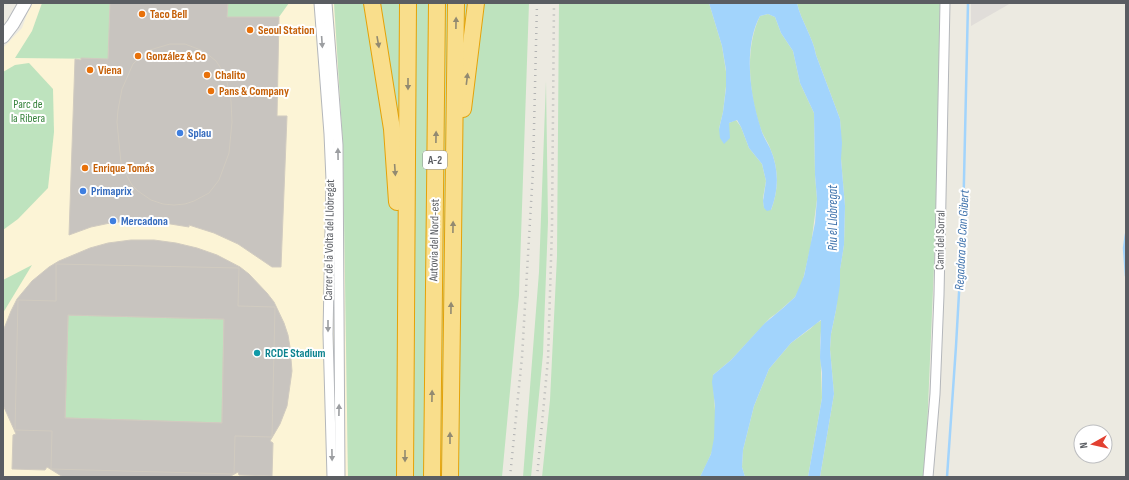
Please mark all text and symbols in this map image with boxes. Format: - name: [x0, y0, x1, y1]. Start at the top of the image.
- place label: Taco Bell: [150, 7, 187, 22]
- marker: Taco Bell: [137, 9, 147, 19]
- one-way arrow: [452, 17, 459, 29]
- place label: Seoul Station: [258, 23, 315, 38]
- marker: Seoul Station: [245, 25, 255, 35]
- one-way arrow: [376, 35, 382, 48]
- one-way arrow: [319, 36, 326, 48]
- place label: González & Co: [146, 49, 206, 64]
- marker: González & Co: [133, 51, 143, 61]
- place label: Viena: [98, 63, 122, 78]
- marker: Viena: [85, 65, 95, 75]
- place label: Chalito: [215, 68, 246, 83]
- marker: Chalito: [202, 70, 212, 80]
- one-way arrow: [464, 73, 470, 86]
- one-way arrow: [405, 78, 411, 91]
- place label: Pans & Company: [219, 84, 289, 99]
- marker: Pans & Company: [206, 86, 216, 96]
- park label: Parc de la Ribera: [11, 97, 45, 126]
- place label: Splau: [188, 126, 211, 141]
- marker: Splau: [175, 128, 185, 138]
- one-way arrow: [433, 130, 439, 143]
- one-way arrow: [335, 147, 341, 160]
- road number: A-2: [423, 151, 447, 169]
- place label: Enrique Tomás: [93, 161, 155, 176]
- marker: Enrique Tomás: [80, 163, 90, 173]
- one-way arrow: [392, 164, 399, 176]
- street label: Carrer de la Volta del Llobregat: [321, 179, 338, 301]
- place label: Primaprix: [91, 184, 132, 199]
- water label: Riu el Llobregat: [825, 184, 841, 251]
- marker: Primaprix: [78, 186, 88, 196]
- water label: Regadora de Can Gibert: [951, 188, 973, 291]
- street label: Autovia del Nord-est: [426, 198, 443, 282]
- street label: Camí del Sorral: [932, 210, 949, 270]
- place label: Mercadona: [121, 214, 168, 229]
- marker: Mercadona: [108, 216, 118, 226]
- one-way arrow: [449, 221, 456, 233]
- one-way arrow: [448, 301, 454, 314]
- one-way arrow: [325, 320, 331, 333]
- place label: RCDE Stadium: [265, 346, 325, 361]
- marker: RCDE Stadium: [252, 348, 262, 358]
- one-way arrow: [429, 389, 435, 402]
- one-way arrow: [336, 404, 343, 416]
- north arrow: [1073, 424, 1113, 464]
- one-way arrow: [447, 431, 453, 444]
- text: N: [1077, 441, 1090, 449]
- one-way arrow: [328, 449, 335, 461]
- one-way arrow: [402, 450, 408, 463]

